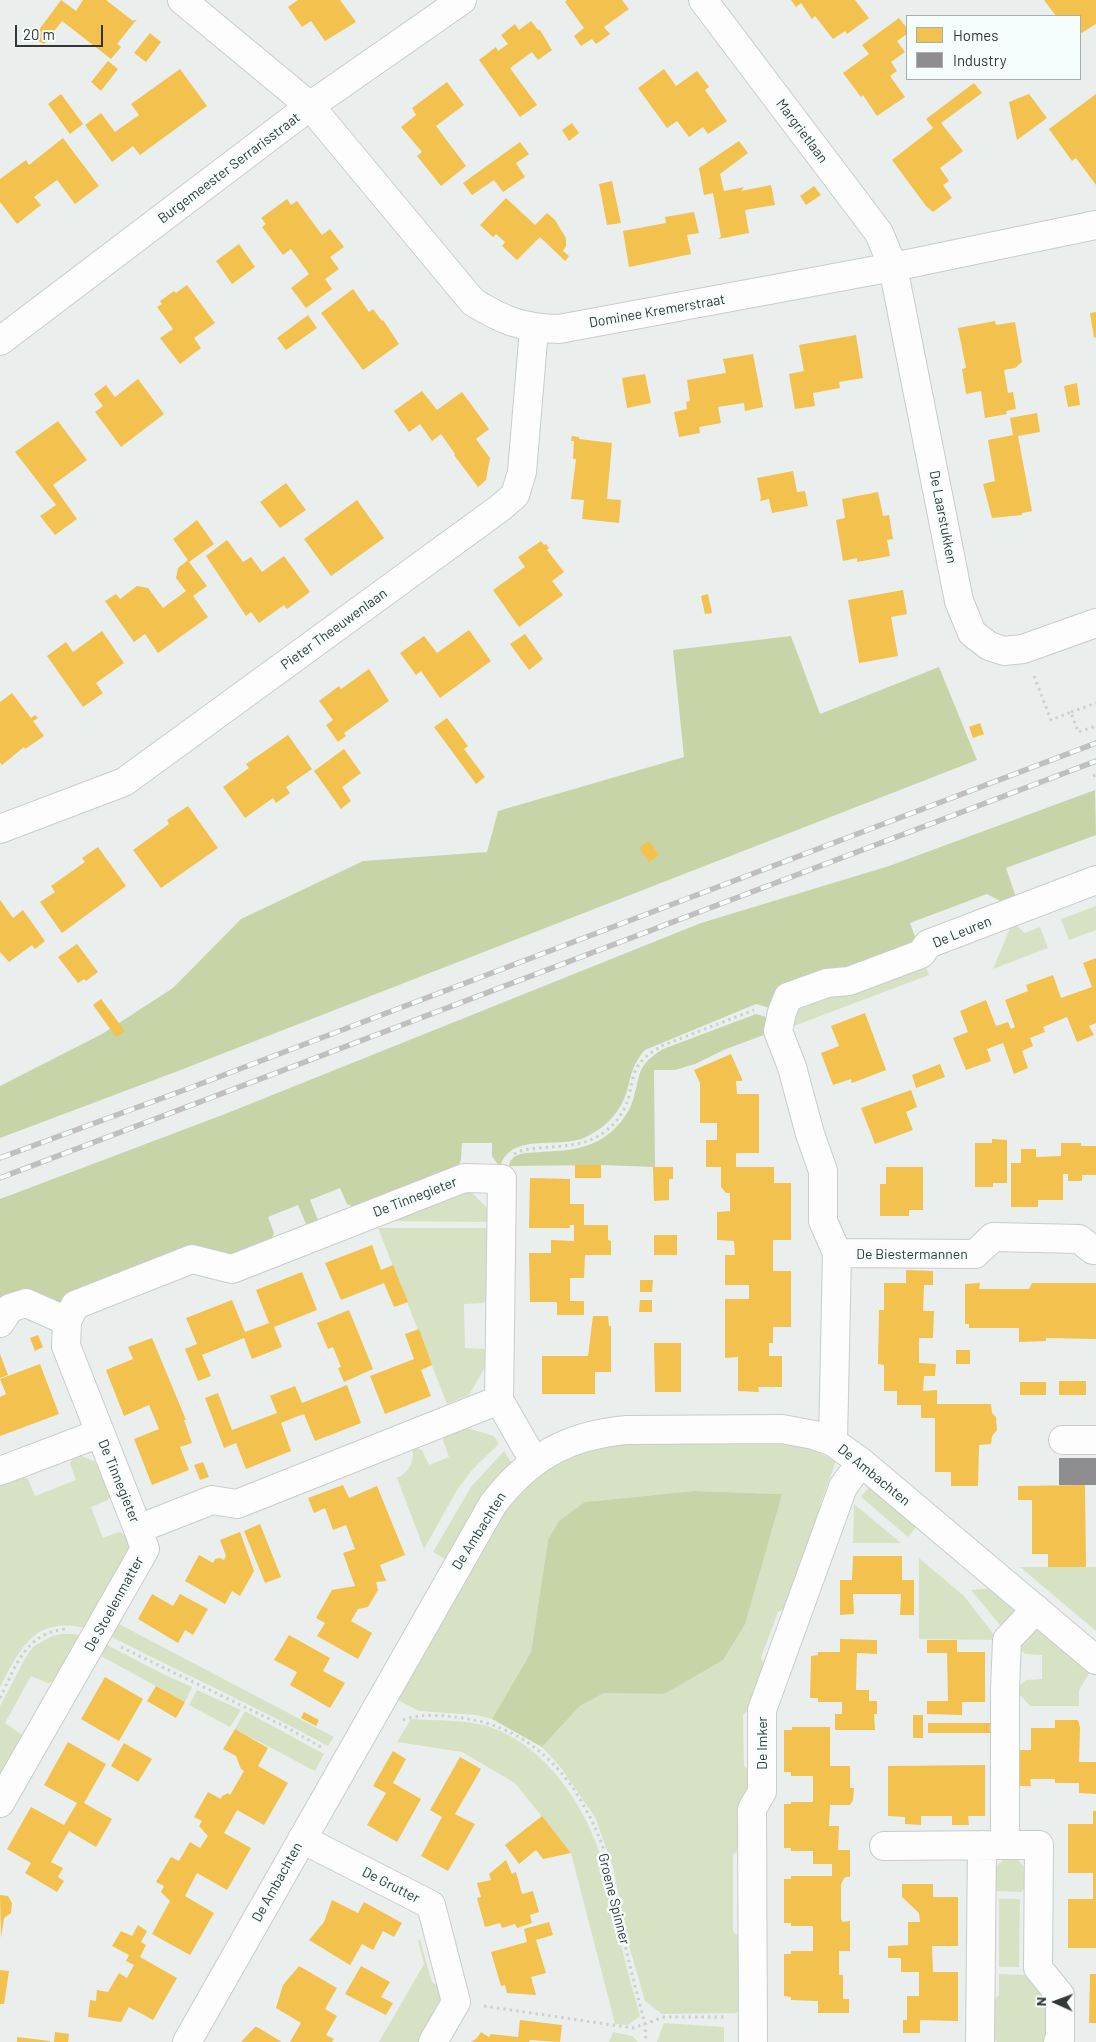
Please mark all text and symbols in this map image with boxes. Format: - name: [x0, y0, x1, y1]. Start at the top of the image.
- scale bar: [18, 15, 105, 47]
- legend: [906, 15, 1081, 80]
- text: 20 m: [23, 25, 55, 43]
- text: Homes: [953, 26, 998, 44]
- text: Industry: [953, 51, 1007, 69]
- street label: Margrietlaan: [772, 96, 832, 166]
- street label: Burgemeester Serrarisstraat: [155, 109, 303, 227]
- street label: Dominee Kremerstraat: [588, 291, 726, 331]
- street label: De Laarstukken: [926, 469, 960, 565]
- street label: Pieter Theeuwenlaan: [278, 585, 390, 673]
- street label: De Leuren: [930, 913, 994, 951]
- street label: De Tinnegieter: [371, 1173, 459, 1221]
- street label: De Biestermannen: [856, 1246, 968, 1262]
- street label: De Tinnegieter: [95, 1437, 143, 1525]
- street label: De Ambachten: [834, 1441, 914, 1509]
- street label: De Ambachten: [448, 1489, 510, 1573]
- street label: De Stoelenmatter: [81, 1553, 147, 1655]
- street label: De Imker: [754, 1716, 770, 1770]
- street label: De Ambachten: [248, 1839, 306, 1925]
- street label: Groene Spinner: [595, 1852, 633, 1946]
- street label: De Grutter: [359, 1863, 423, 1907]
- north arrow: [1031, 1977, 1081, 2027]
- text: N: [1032, 1997, 1049, 2006]

